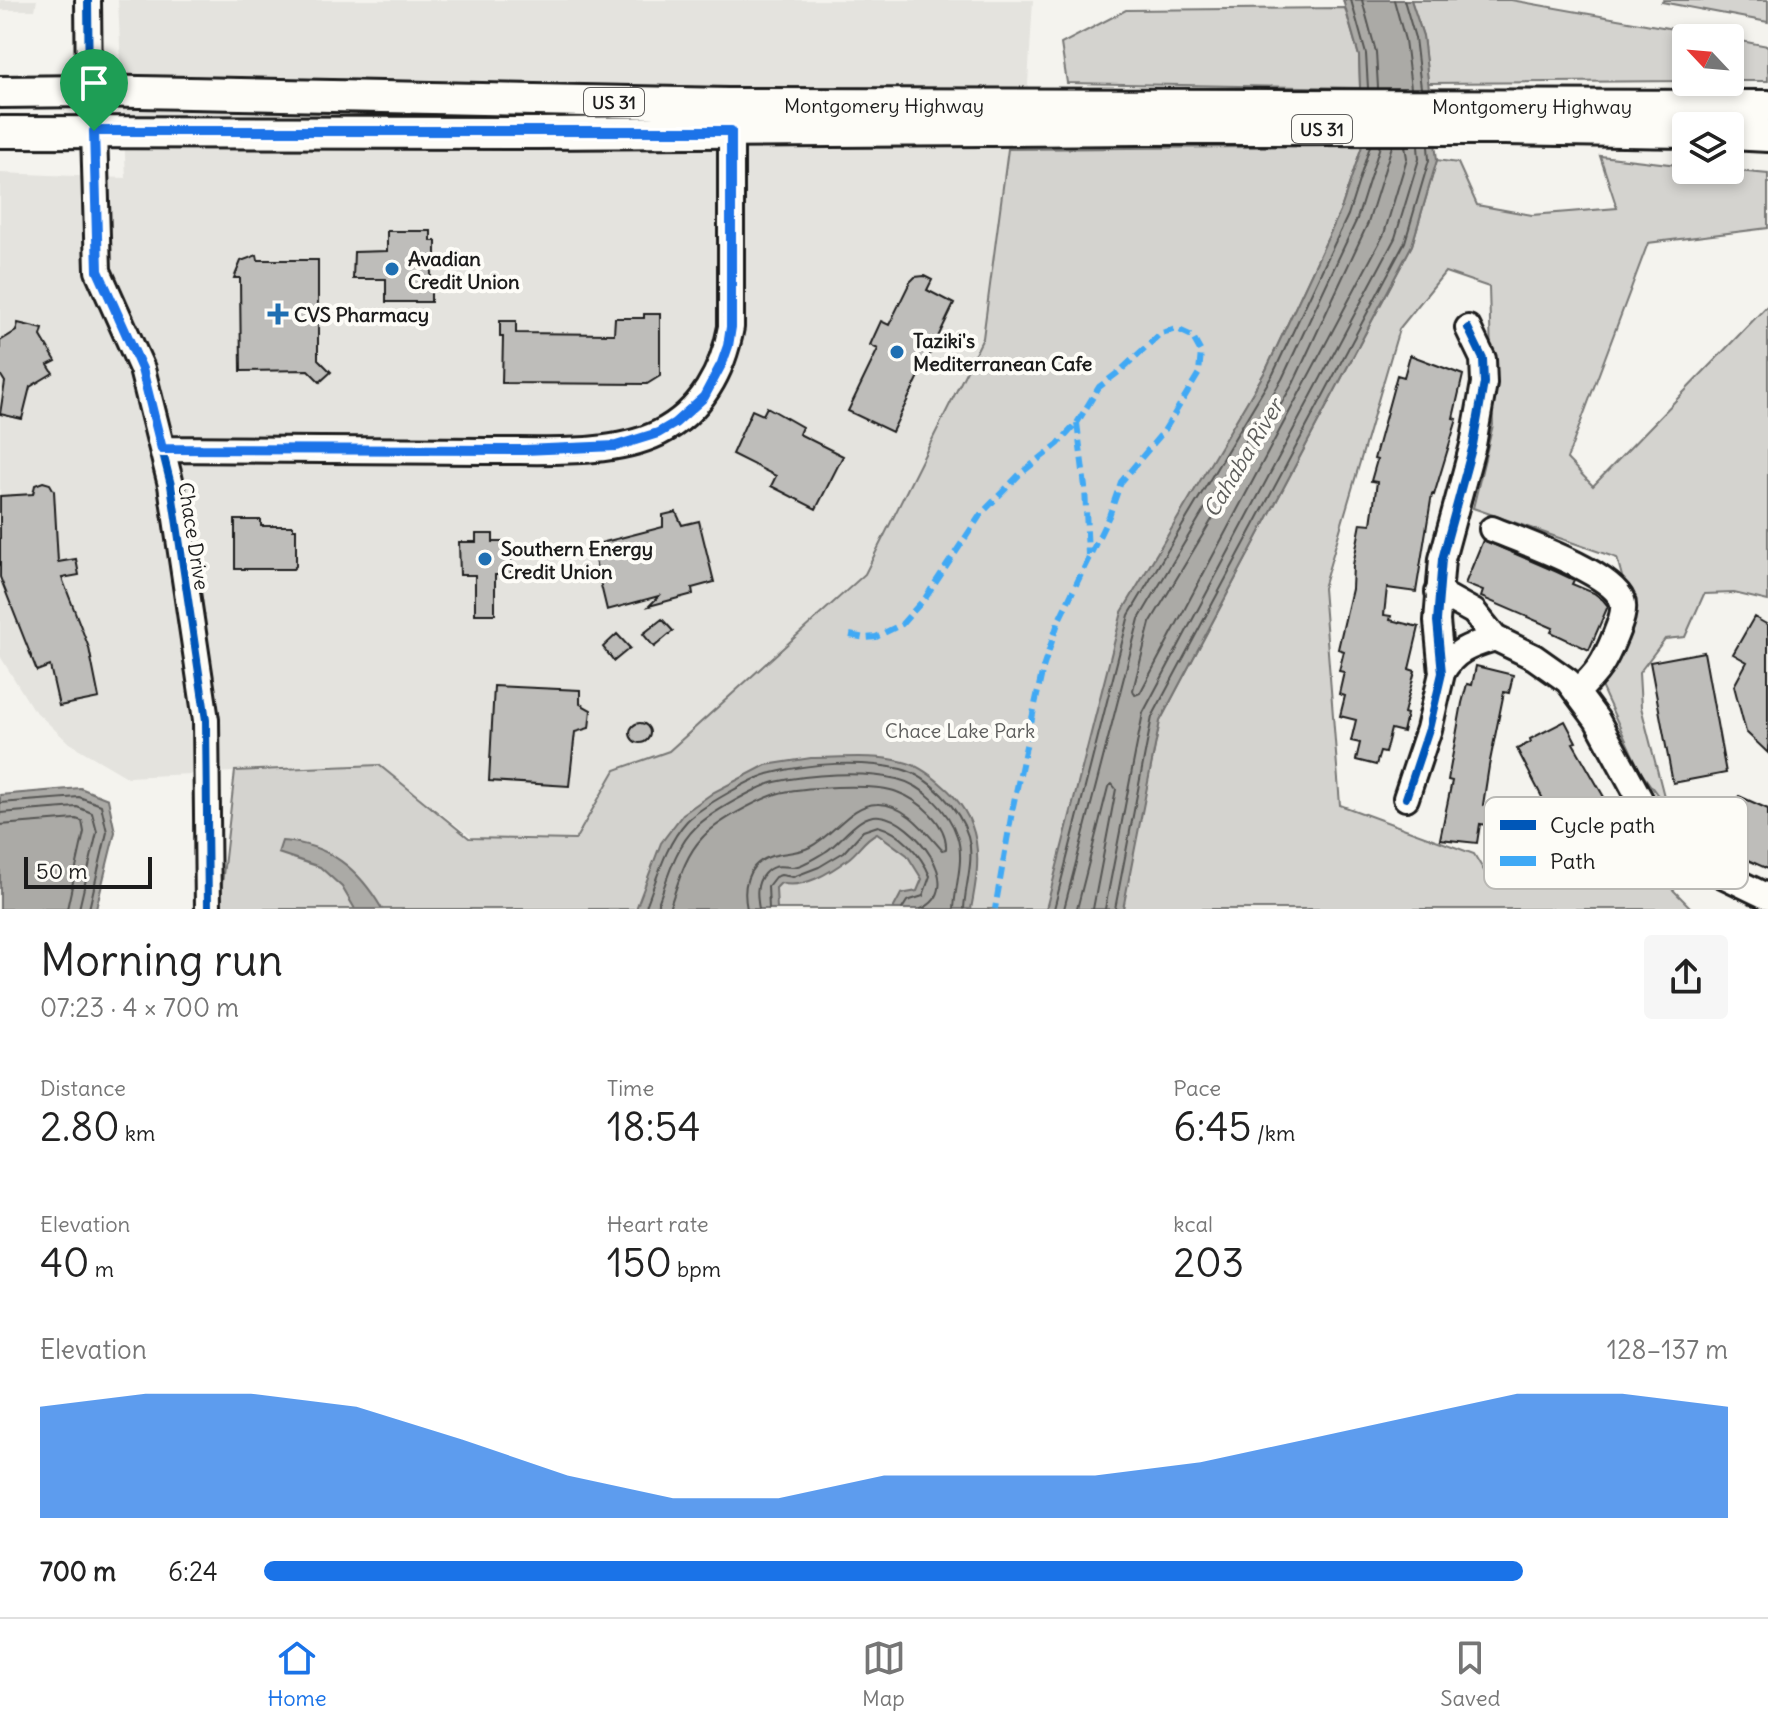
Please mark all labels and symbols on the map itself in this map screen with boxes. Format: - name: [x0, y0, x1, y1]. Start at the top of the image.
- north arrow: [1672, 24, 1744, 96]
- pin: [60, 49, 128, 131]
- road number: US 31: [584, 88, 644, 116]
- street label: Montgomery Highway: [784, 93, 984, 118]
- street label: Montgomery Highway: [1432, 94, 1632, 119]
- road number: US 31: [1292, 115, 1352, 143]
- place label: Avadian Credit Union: [408, 246, 520, 294]
- marker: Avadian Credit Union: [383, 260, 401, 278]
- place label: CVS Pharmacy: [294, 302, 429, 327]
- marker: CVS Pharmacy: [269, 305, 287, 323]
- place label: Taziki's Mediterranean Cafe: [913, 328, 1092, 376]
- marker: Taziki's Mediterranean Cafe: [888, 343, 906, 361]
- water label: Cahaba River: [1197, 391, 1291, 522]
- street label: Chace Drive: [173, 480, 215, 592]
- place label: Southern Energy Credit Union: [501, 536, 653, 584]
- marker: Southern Energy Credit Union: [476, 550, 494, 568]
- park label: Chace Lake Park: [885, 718, 1035, 743]
- legend: [1484, 797, 1748, 889]
- text: Cycle path: [1550, 811, 1655, 839]
- text: Path: [1550, 847, 1595, 875]
- scale bar: [24, 853, 152, 889]

